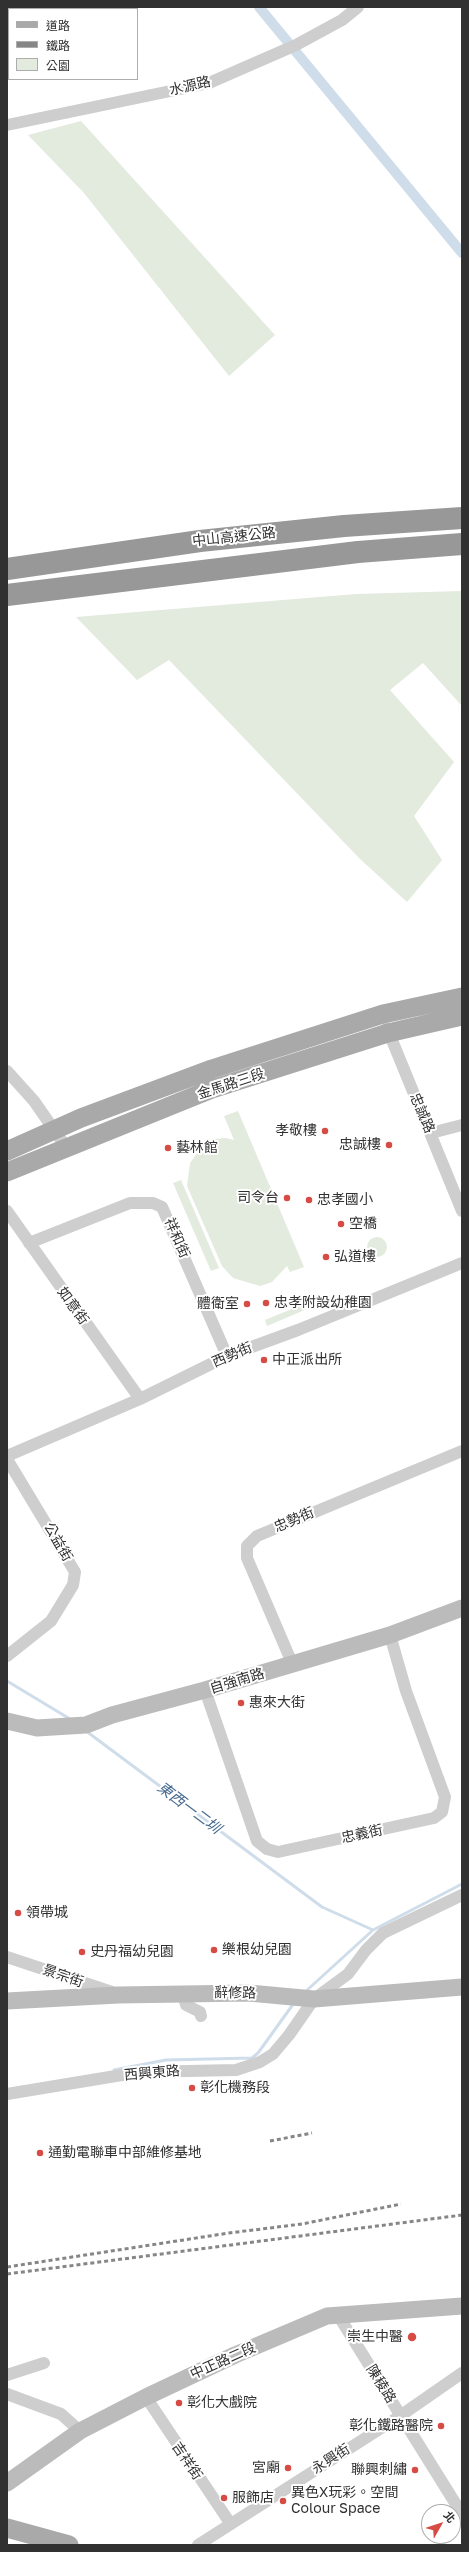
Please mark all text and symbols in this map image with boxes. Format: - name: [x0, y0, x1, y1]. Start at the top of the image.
- legend: [8, 8, 138, 80]
- text: 道路: [46, 18, 70, 33]
- text: 鐵路: [46, 38, 70, 53]
- text: 公園: [46, 58, 70, 73]
- street label: 水源路: [168, 73, 212, 99]
- street label: 中山高速公路: [191, 524, 277, 550]
- street label: 金馬路三段: [195, 1065, 267, 1103]
- street label: 忠誠路: [406, 1090, 438, 1136]
- place label: 孝敬樓: [275, 1123, 317, 1139]
- marker: 孝敬樓: [320, 1126, 330, 1136]
- place label: 忠誠樓: [339, 1137, 381, 1153]
- place label: 藝林館: [176, 1140, 218, 1156]
- marker: 忠誠樓: [384, 1140, 394, 1150]
- marker: 藝林館: [163, 1143, 173, 1153]
- place label: 司令台: [237, 1190, 279, 1206]
- place label: 忠孝國小: [317, 1192, 373, 1208]
- marker: 司令台: [282, 1193, 292, 1203]
- marker: 忠孝國小: [304, 1195, 314, 1205]
- street label: 祥和街: [161, 1215, 193, 1261]
- place label: 空橋: [349, 1216, 377, 1232]
- marker: 空橋: [336, 1219, 346, 1229]
- place label: 弘道樓: [334, 1249, 376, 1265]
- marker: 弘道樓: [321, 1252, 331, 1262]
- street label: 如意街: [54, 1284, 92, 1328]
- place label: 忠孝附設幼稚園: [274, 1295, 372, 1311]
- place label: 體衛室: [197, 1296, 239, 1312]
- marker: 忠孝附設幼稚園: [261, 1298, 271, 1308]
- marker: 體衛室: [242, 1299, 252, 1309]
- street label: 西勢街: [209, 1339, 255, 1371]
- place label: 中正派出所: [272, 1352, 342, 1368]
- marker: 中正派出所: [259, 1355, 269, 1365]
- street label: 忠勢街: [271, 1504, 317, 1536]
- street label: 公益街: [40, 1520, 76, 1564]
- street label: 自強南路: [208, 1665, 266, 1697]
- place label: 惠來大街: [249, 1695, 305, 1711]
- marker: 惠來大街: [236, 1698, 246, 1708]
- water label: 東西一二圳: [154, 1778, 224, 1838]
- street label: 忠義街: [340, 1821, 384, 1847]
- place label: 領帶城: [26, 1905, 68, 1921]
- marker: 領帶城: [13, 1908, 23, 1918]
- place label: 樂根幼兒園: [222, 1942, 292, 1958]
- place label: 史丹福幼兒園: [90, 1944, 174, 1960]
- marker: 樂根幼兒園: [209, 1945, 219, 1955]
- marker: 史丹福幼兒園: [77, 1947, 87, 1957]
- street label: 景宗街: [40, 1961, 86, 1991]
- street label: 辭修路: [214, 1984, 256, 2002]
- street label: 西興東路: [123, 2062, 181, 2084]
- place label: 彰化機務段: [200, 2080, 270, 2096]
- marker: 彰化機務段: [187, 2083, 197, 2093]
- place label: 通勤電聯車中部維修基地: [48, 2145, 202, 2161]
- marker: 通勤電聯車中部維修基地: [35, 2148, 45, 2158]
- place label: 崇生中醫: [347, 2329, 403, 2345]
- marker: 崇生中醫: [406, 2331, 418, 2343]
- street label: 中正路二段: [188, 2339, 258, 2383]
- street label: 陳稜路: [363, 2362, 399, 2406]
- place label: 彰化大戲院: [187, 2395, 257, 2411]
- marker: 彰化大戲院: [174, 2398, 184, 2408]
- place label: 彰化鐵路醫院: [349, 2418, 433, 2434]
- marker: 彰化鐵路醫院: [436, 2421, 446, 2431]
- street label: 吉祥街: [168, 2439, 206, 2483]
- street label: 永興街: [309, 2441, 353, 2477]
- place label: 宮廟: [252, 2460, 280, 2476]
- place label: 聯興刺繡: [351, 2462, 407, 2478]
- marker: 宮廟: [283, 2463, 293, 2473]
- marker: 聯興刺繡: [410, 2465, 420, 2475]
- place label: 異色X玩彩。空間 Colour Space: [291, 2485, 398, 2518]
- place label: 服飾店: [232, 2490, 274, 2506]
- marker: 服飾店: [219, 2493, 229, 2503]
- marker: 異色X玩彩。空間 Colour Space: [278, 2496, 288, 2506]
- north arrow: [421, 2504, 461, 2544]
- text: 北: [441, 2508, 458, 2525]

